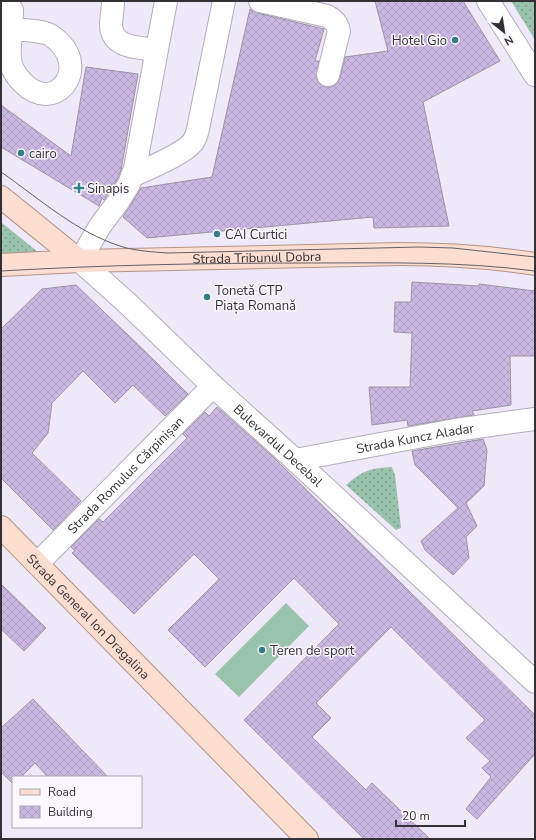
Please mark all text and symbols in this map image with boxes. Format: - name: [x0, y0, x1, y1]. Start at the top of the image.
- north arrow: [484, 12, 524, 52]
- place label: Hotel Gio: [392, 32, 447, 50]
- text: N: [501, 32, 516, 49]
- marker: Hotel Gio: [450, 35, 460, 45]
- place label: cairo: [29, 145, 57, 163]
- marker: cairo: [16, 148, 26, 158]
- place label: Sinapis: [87, 180, 129, 198]
- marker: Sinapis: [74, 183, 84, 193]
- place label: CAI Curtici: [225, 226, 287, 244]
- marker: CAI Curtici: [212, 229, 222, 239]
- street label: Strada Tribunul Dobra: [192, 248, 322, 269]
- place label: Tonetă CTP Piața Romană: [215, 282, 296, 315]
- marker: Tonetă CTP Piața Romană: [202, 292, 212, 302]
- street label: Bulevardul Decebal: [229, 401, 326, 491]
- street label: Strada Romulus Cărpinișan: [64, 413, 188, 538]
- street label: Strada Kuncz Aladar: [355, 419, 475, 458]
- street label: Strada General Ion Dragalina: [22, 550, 154, 684]
- place label: Teren de sport: [270, 642, 355, 660]
- marker: Teren de sport: [257, 645, 267, 655]
- legend: [12, 776, 142, 828]
- text: Road: [48, 784, 76, 800]
- scale bar: [396, 802, 465, 828]
- text: Building: [48, 804, 93, 820]
- text: 20 m: [402, 808, 430, 824]

